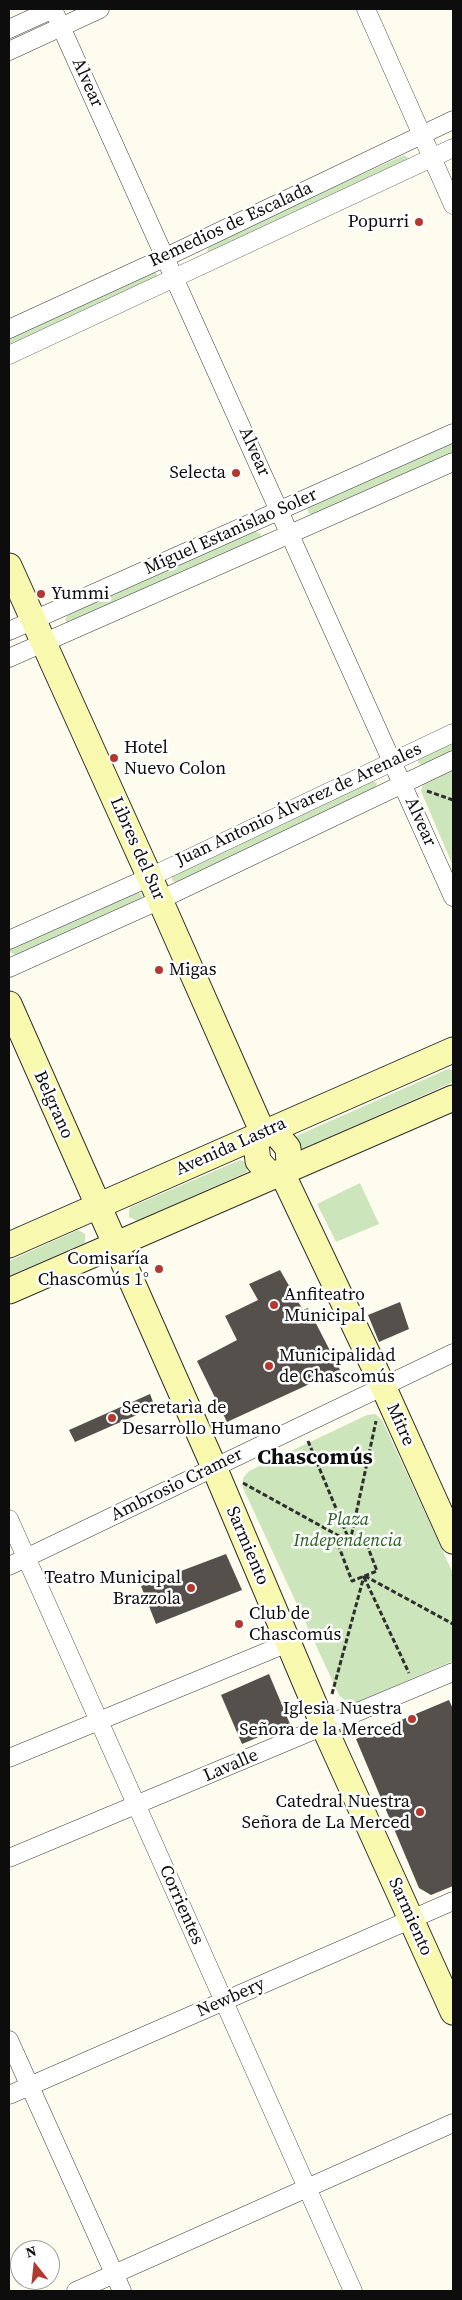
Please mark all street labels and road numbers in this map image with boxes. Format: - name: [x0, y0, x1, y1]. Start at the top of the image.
- street label: Alvear: [67, 55, 107, 111]
- street label: Remedios de Escalada: [146, 178, 316, 272]
- street label: Alvear: [234, 424, 274, 480]
- street label: Miguel Estanislao Soler: [141, 484, 321, 580]
- street label: Juan Antonio Álvarez de Arenales: [173, 739, 425, 871]
- street label: Libres del Sur: [105, 794, 169, 904]
- street label: Alvear: [400, 794, 440, 850]
- street label: Belgrano: [28, 1068, 78, 1142]
- street label: Avenida Lastra: [172, 1113, 290, 1181]
- street label: Mitre: [381, 1400, 419, 1450]
- street label: Ambrosio Cramer: [108, 1444, 246, 1526]
- street label: Sarmiento: [221, 1503, 273, 1589]
- street label: Lavalle: [200, 1745, 262, 1787]
- street label: Corrientes: [154, 1862, 208, 1948]
- street label: Sarmiento: [383, 1875, 437, 1959]
- street label: Newbery: [194, 1973, 268, 2023]

